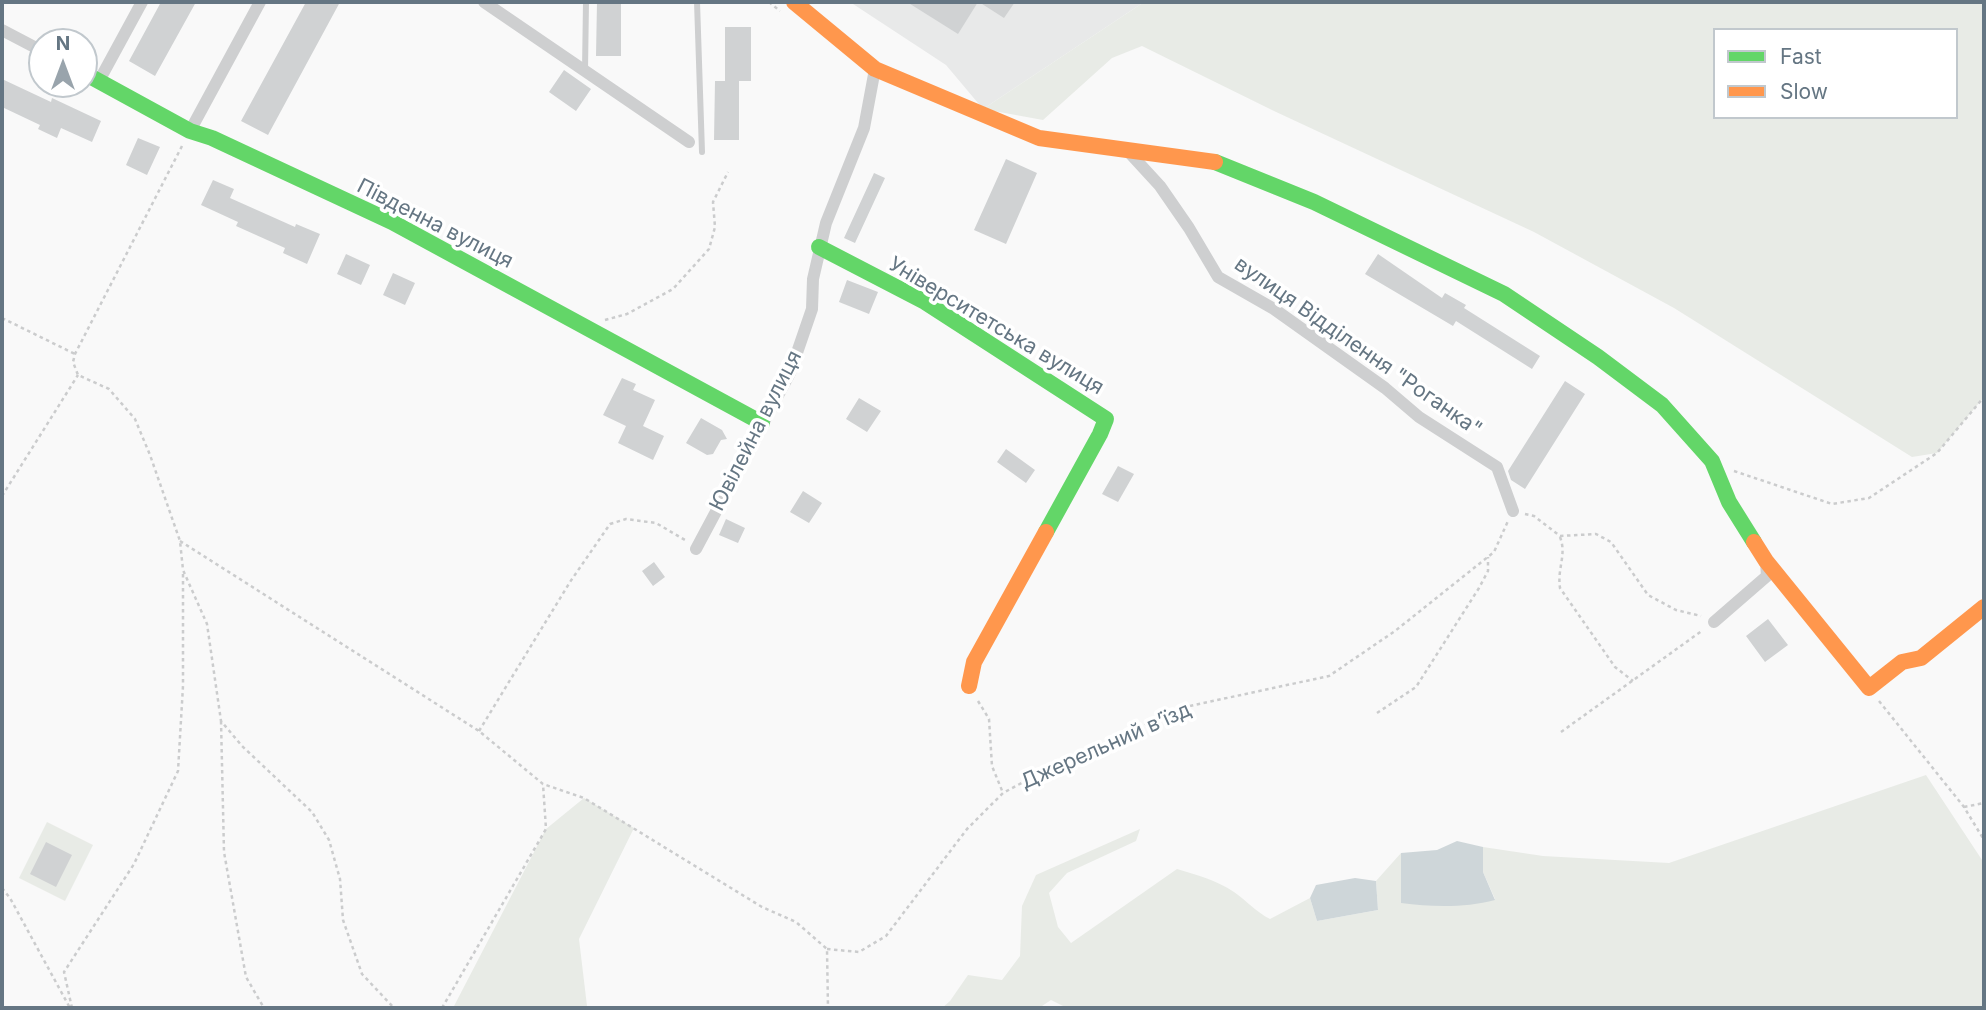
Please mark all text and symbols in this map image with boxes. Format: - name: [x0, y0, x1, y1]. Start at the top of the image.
- north arrow: [28, 28, 98, 98]
- legend: [1713, 28, 1958, 119]
- text: N: [56, 32, 70, 55]
- text: Fast: [1780, 44, 1822, 69]
- text: Slow: [1780, 79, 1828, 104]
- street label: Південна вулиця: [353, 174, 517, 274]
- street label: Університетська вулиця: [884, 252, 1108, 400]
- street label: вулиця Відділення "Роганка": [1229, 252, 1487, 442]
- street label: Ювілейна вулиця: [705, 347, 807, 515]
- street label: Джерельний в’їзд: [1017, 697, 1195, 795]

